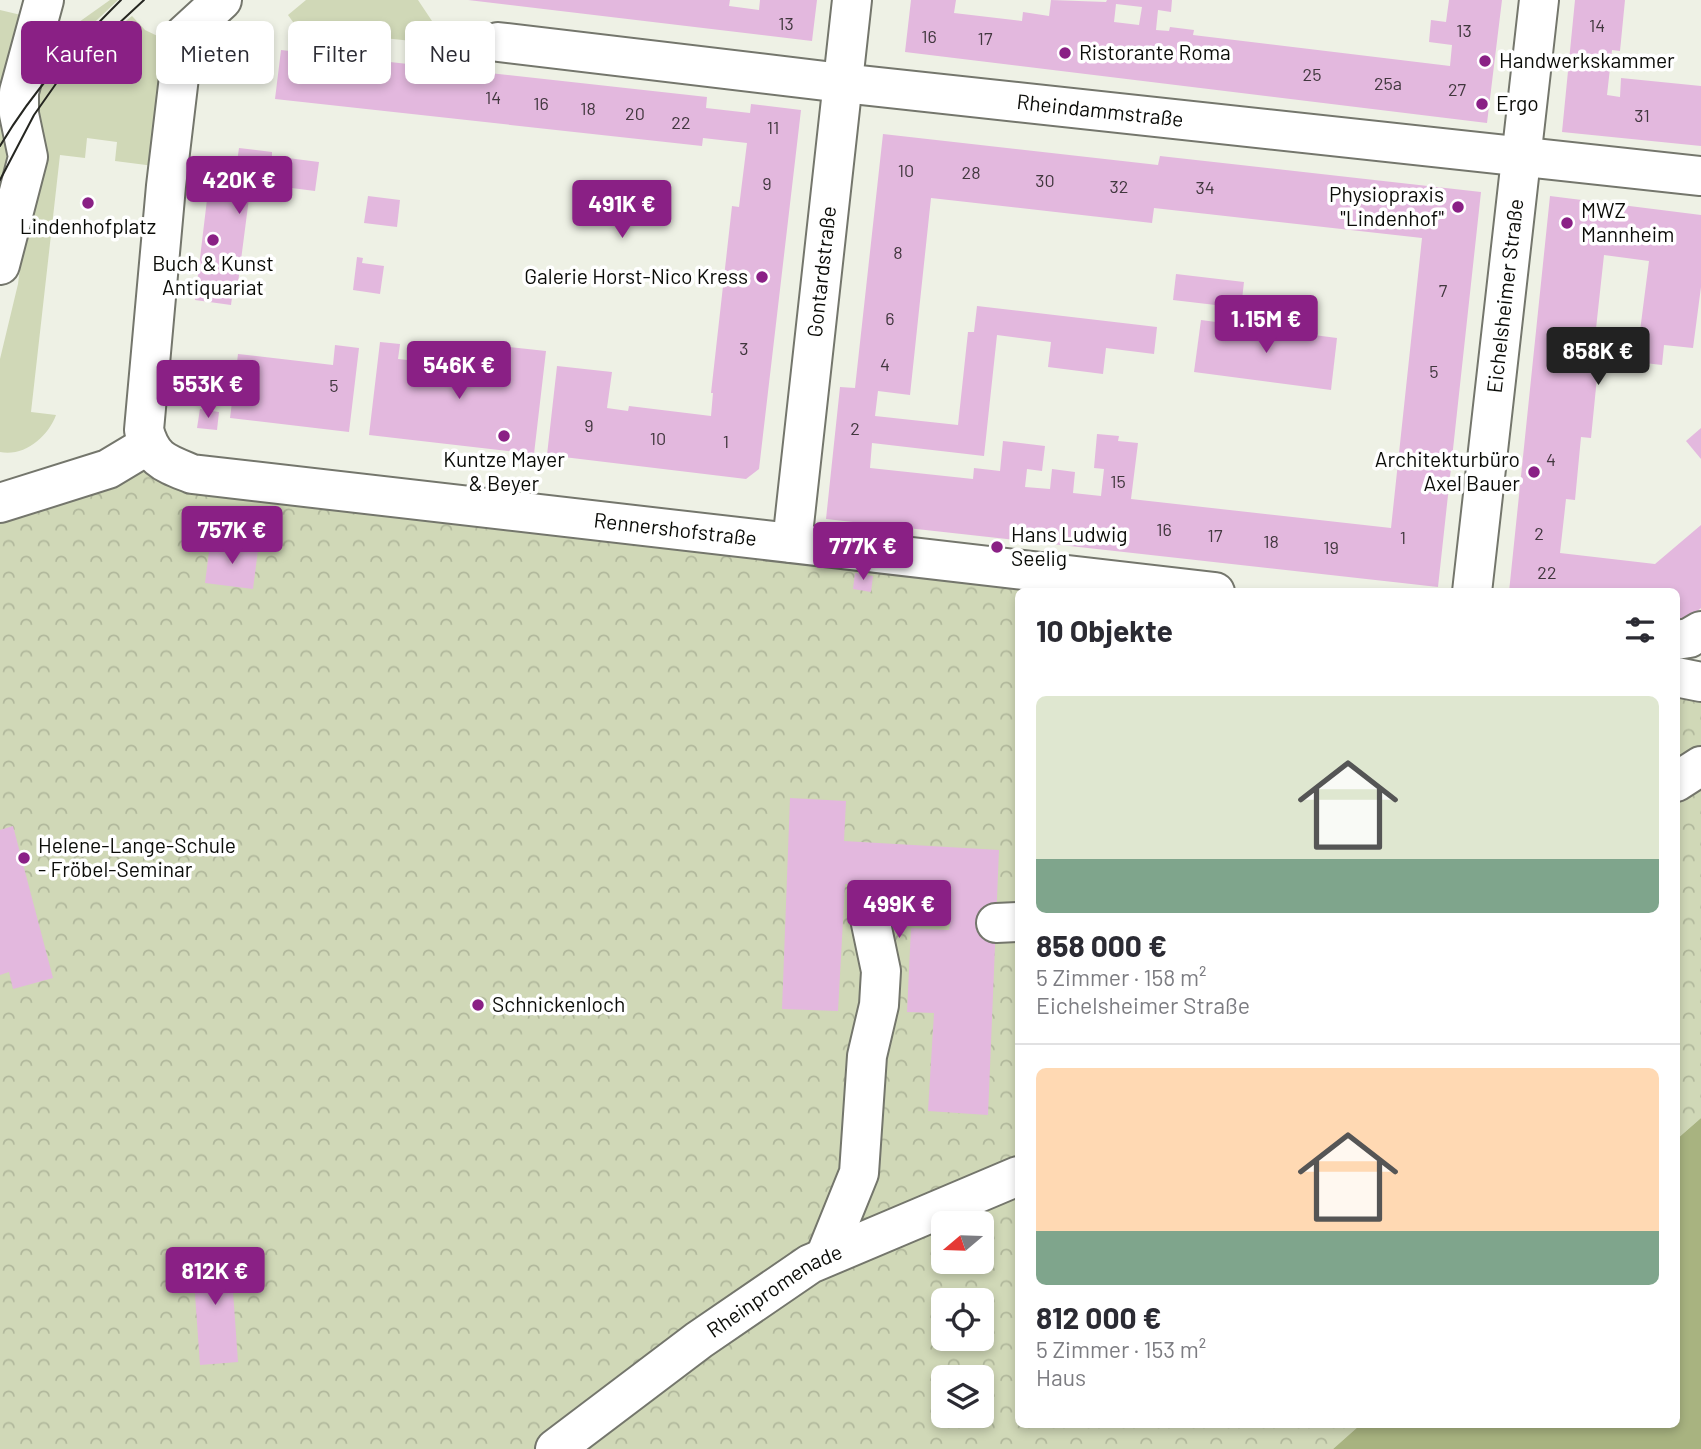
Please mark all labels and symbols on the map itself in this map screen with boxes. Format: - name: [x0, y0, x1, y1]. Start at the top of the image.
- house number: 13: [778, 12, 794, 34]
- house number: 14: [1589, 14, 1605, 36]
- house number: 13: [1456, 19, 1472, 41]
- house number: 16: [921, 25, 937, 47]
- house number: 17: [978, 27, 993, 49]
- place label: Ristorante Roma: [1079, 39, 1231, 64]
- marker: Ristorante Roma: [1057, 45, 1073, 61]
- place label: Handwerkskammer: [1499, 47, 1675, 72]
- marker: Handwerkskammer: [1477, 53, 1493, 69]
- house number: 25: [1303, 63, 1321, 85]
- house number: 25a: [1374, 72, 1402, 94]
- house number: 27: [1448, 78, 1467, 100]
- house number: 14: [485, 86, 501, 108]
- street label: Rheindammstraße: [1015, 88, 1185, 131]
- place label: Ergo: [1496, 90, 1539, 115]
- house number: 16: [533, 92, 549, 114]
- marker: Ergo: [1474, 96, 1490, 112]
- house number: 18: [580, 97, 596, 119]
- house number: 20: [625, 102, 645, 124]
- house number: 31: [1634, 104, 1650, 126]
- house number: 22: [671, 111, 691, 133]
- house number: 11: [767, 116, 779, 138]
- pin: 420K €: [182, 156, 296, 216]
- house number: 10: [898, 159, 914, 181]
- house number: 28: [961, 161, 981, 183]
- house number: 30: [1035, 169, 1055, 191]
- house number: 9: [762, 172, 772, 194]
- house number: 32: [1110, 175, 1128, 197]
- house number: 34: [1195, 176, 1215, 198]
- pin: 491K €: [565, 180, 679, 240]
- place label: Physiopraxis "Lindenhof": [1329, 181, 1444, 230]
- marker: Lindenhofplatz: [80, 195, 96, 211]
- street label: Eichelsheimer Straße: [1481, 197, 1527, 394]
- place label: MWZ Mannheim: [1581, 197, 1674, 246]
- marker: Physiopraxis "Lindenhof": [1450, 199, 1466, 215]
- street label: Gontardstraße: [801, 204, 840, 338]
- place label: Lindenhofplatz: [20, 213, 156, 238]
- marker: MWZ Mannheim: [1559, 215, 1575, 231]
- marker: Buch & Kunst Antiquariat: [205, 232, 221, 248]
- house number: 8: [893, 241, 903, 263]
- place label: Buch & Kunst Antiquariat: [152, 250, 274, 299]
- place label: Galerie Horst-Nico Kress: [524, 263, 748, 288]
- marker: Galerie Horst-Nico Kress: [754, 269, 770, 285]
- house number: 7: [1439, 279, 1448, 301]
- pin: 1.15M €: [1201, 296, 1331, 355]
- house number: 6: [885, 307, 895, 329]
- pin: 858K €: [1541, 328, 1655, 387]
- house number: 3: [739, 337, 749, 359]
- pin: 546K €: [402, 342, 516, 401]
- house number: 4: [880, 353, 890, 375]
- pin: 553K €: [151, 360, 265, 420]
- house number: 5: [1429, 360, 1439, 382]
- house number: 5: [329, 374, 339, 396]
- house number: 9: [584, 414, 594, 436]
- house number: 2: [850, 417, 860, 439]
- house number: 10: [650, 427, 666, 449]
- marker: Kuntze Mayer & Beyer: [496, 428, 512, 444]
- house number: 1: [723, 430, 729, 452]
- place label: Kuntze Mayer & Beyer: [443, 446, 565, 495]
- place label: Architekturbüro Axel Bauer: [1375, 446, 1520, 495]
- house number: 4: [1546, 448, 1556, 470]
- marker: Architekturbüro Axel Bauer: [1526, 464, 1542, 480]
- house number: 15: [1110, 470, 1126, 492]
- pin: 757K €: [175, 506, 289, 566]
- street label: Rennershofstraße: [592, 506, 758, 550]
- house number: 16: [1156, 518, 1172, 540]
- place label: Hans Ludwig Seelig: [1011, 521, 1127, 570]
- pin: 777K €: [806, 522, 920, 582]
- house number: 2: [1534, 522, 1544, 544]
- house number: 17: [1208, 524, 1223, 546]
- house number: 1: [1400, 526, 1406, 548]
- house number: 18: [1263, 530, 1279, 552]
- house number: 19: [1323, 536, 1339, 558]
- marker: Hans Ludwig Seelig: [989, 539, 1005, 555]
- house number: 22: [1537, 561, 1557, 583]
- place label: Helene-Lange-Schule - Fröbel-Seminar: [38, 832, 236, 881]
- marker: Helene-Lange-Schule - Fröbel-Seminar: [16, 850, 32, 866]
- pin: 499K €: [842, 880, 956, 940]
- place label: Schnickenloch: [492, 991, 625, 1016]
- marker: Schnickenloch: [470, 997, 486, 1013]
- north arrow: [931, 1211, 994, 1274]
- street label: Rheinpromenade: [701, 1238, 845, 1342]
- pin: 812K €: [158, 1248, 272, 1307]

